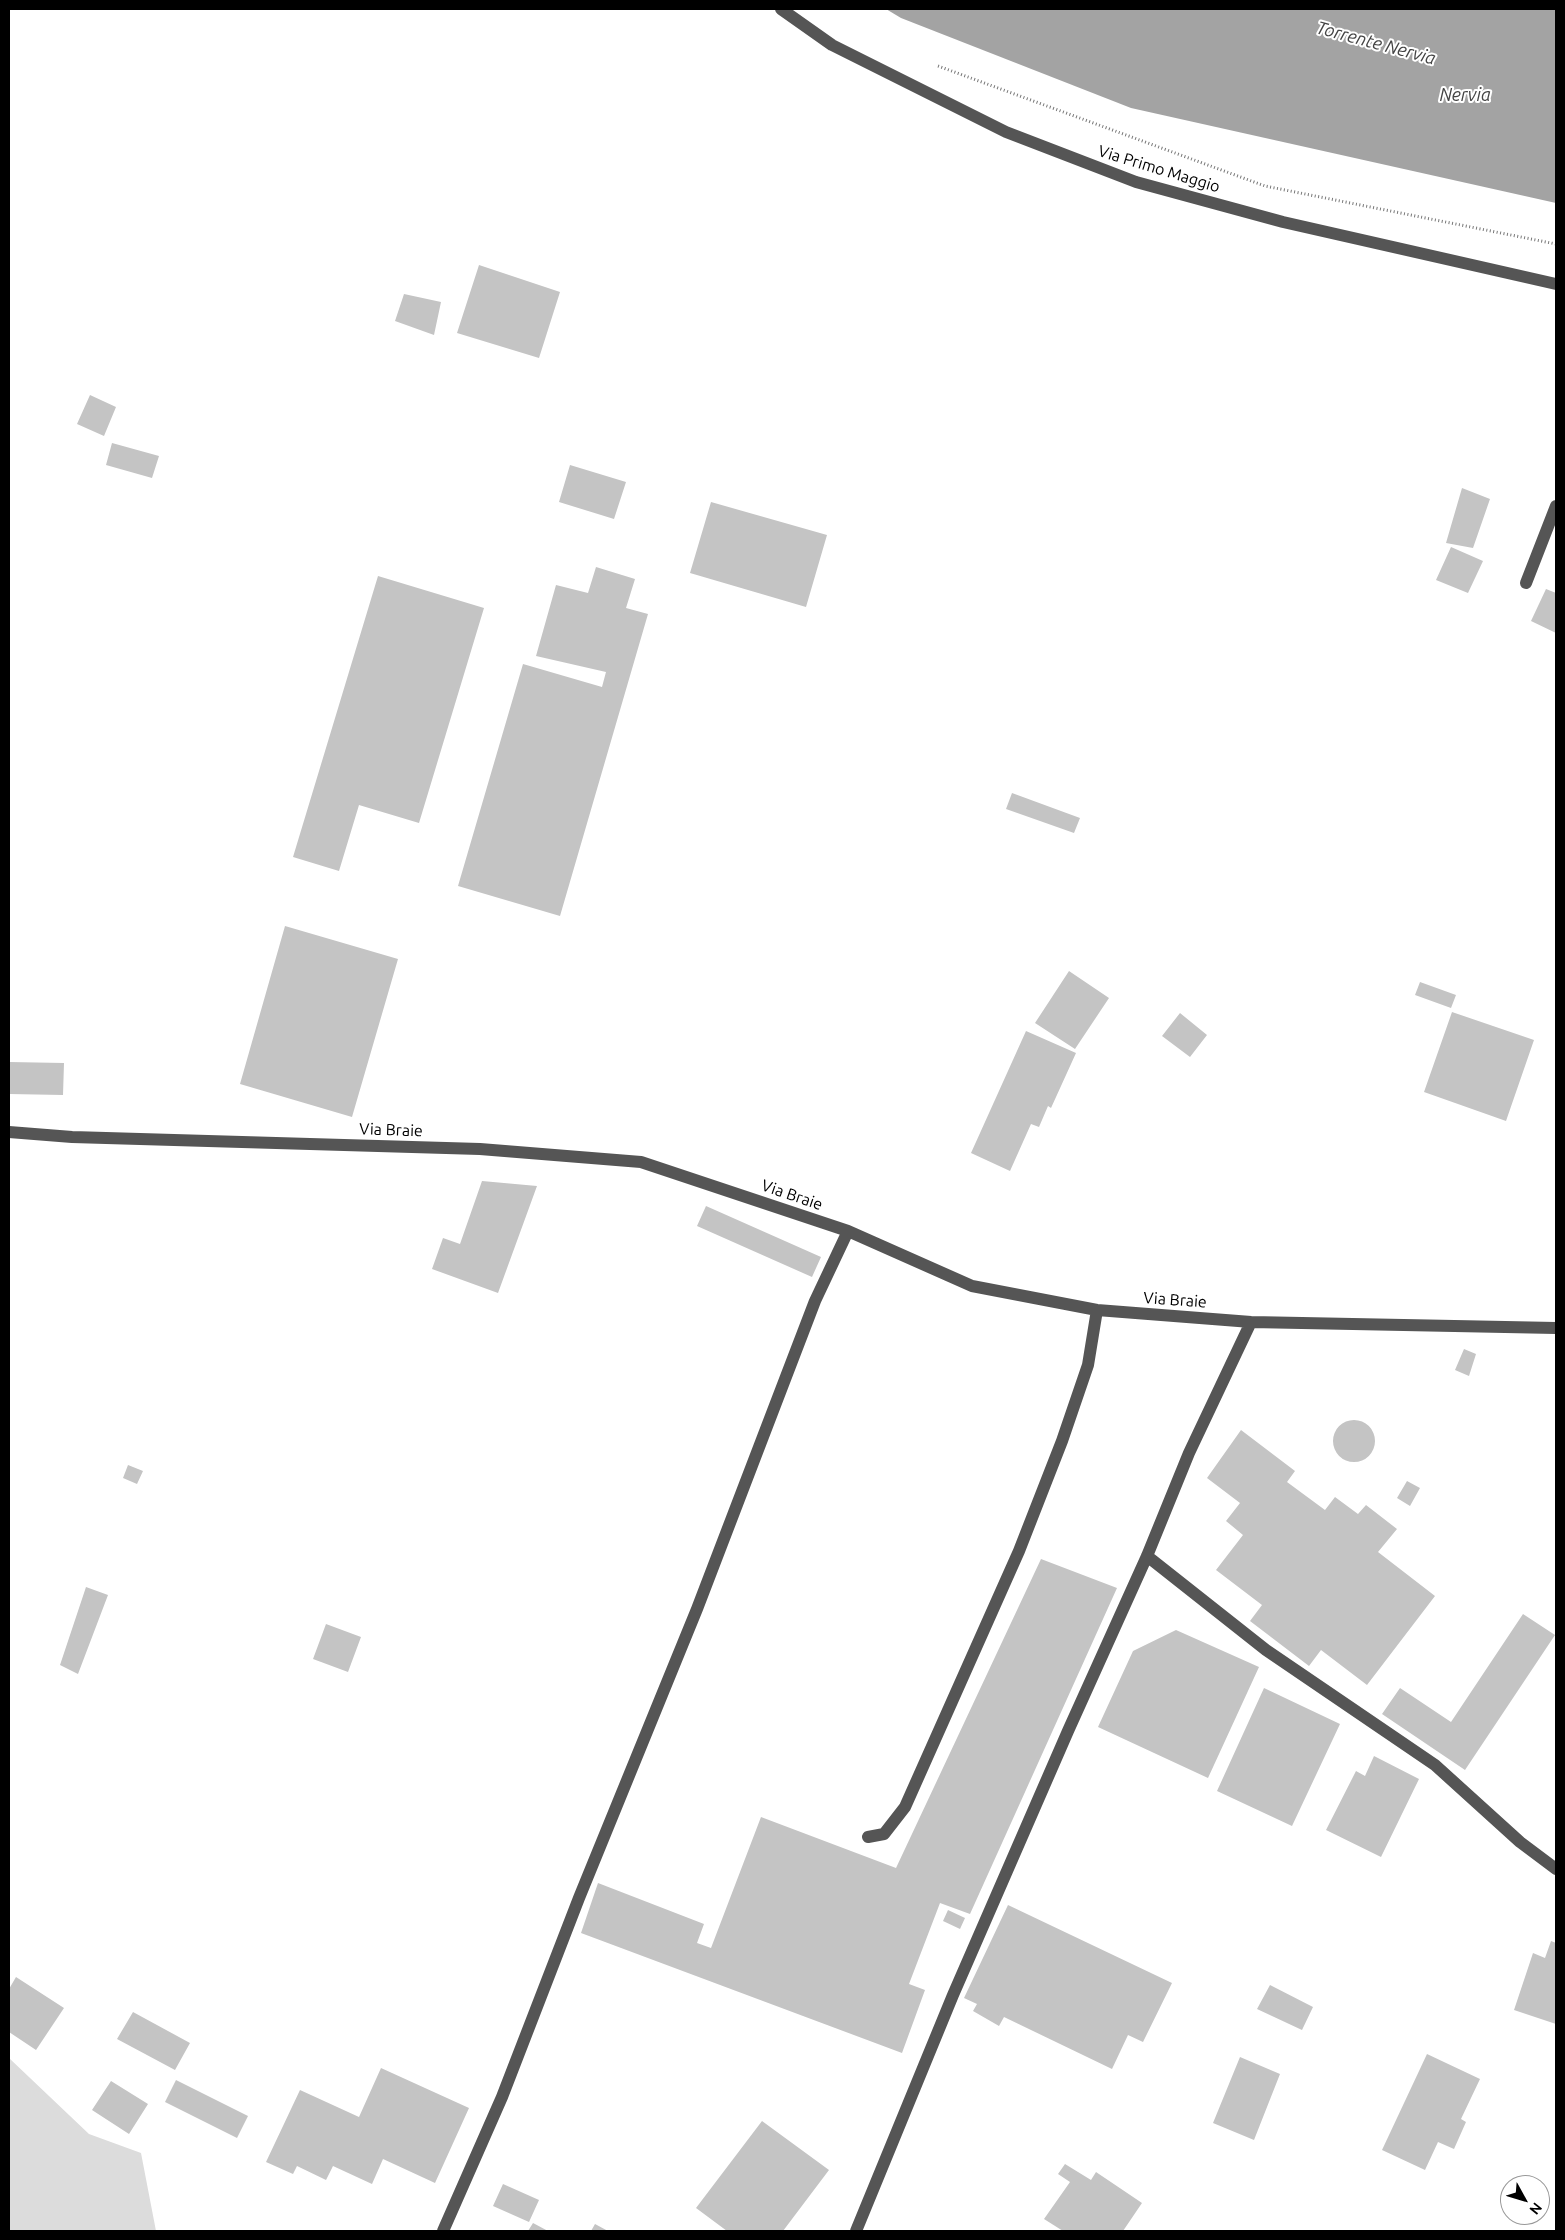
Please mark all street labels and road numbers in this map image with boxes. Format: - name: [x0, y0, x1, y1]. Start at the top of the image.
- street label: Via Primo Maggio: [1096, 141, 1222, 197]
- street label: Via Braie: [359, 1119, 423, 1141]
- street label: Via Braie: [759, 1176, 825, 1214]
- street label: Via Braie: [1143, 1288, 1207, 1312]

